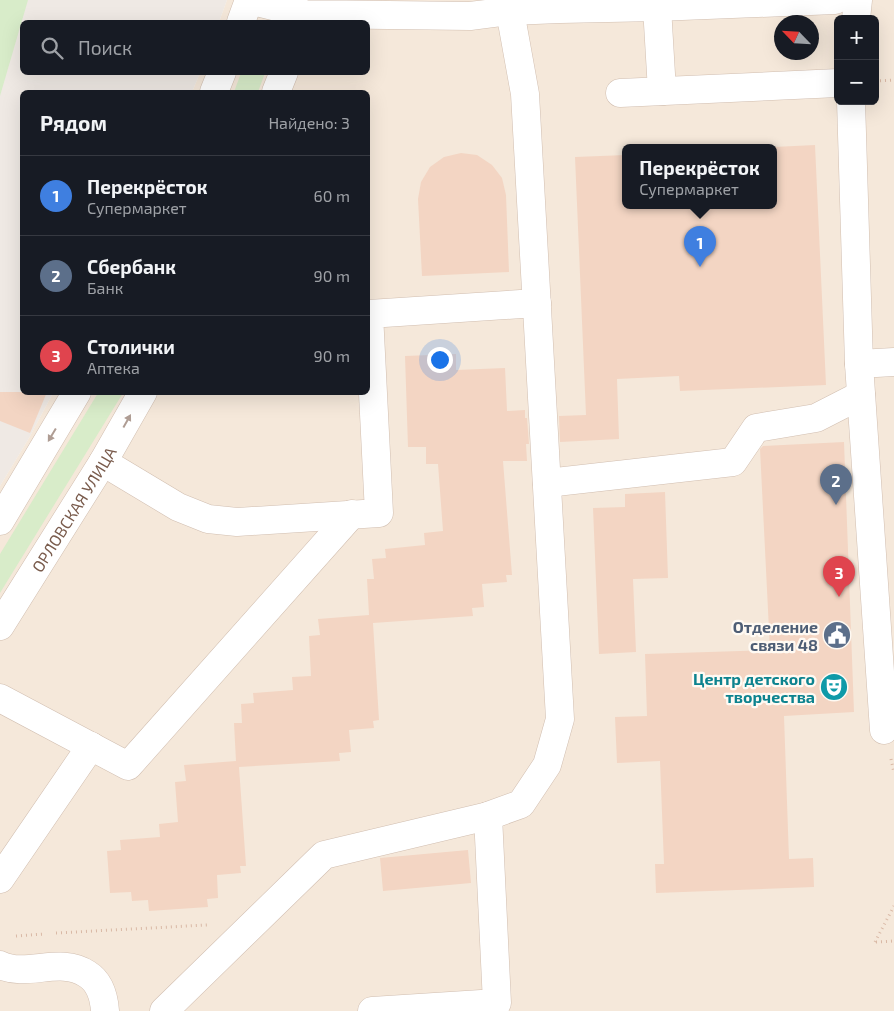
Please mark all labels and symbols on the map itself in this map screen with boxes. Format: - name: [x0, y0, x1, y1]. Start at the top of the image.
- north arrow: [774, 15, 819, 60]
- pin: 1: [684, 226, 716, 267]
- your location: [427, 347, 453, 373]
- one-way arrow: [123, 414, 132, 427]
- one-way arrow: [48, 428, 57, 441]
- street label: ОРЛОВСКАЯ УЛИЦА: [27, 443, 119, 575]
- pin: 2: [820, 464, 852, 505]
- pin: 3: [823, 556, 855, 597]
- place label: Отделение связи 48: [733, 617, 818, 654]
- public building icon: Отделение связи 48: [822, 620, 852, 650]
- place label: Центр детского творчества: [693, 669, 815, 706]
- theatre icon: Центр детского творчества: [819, 672, 849, 702]

